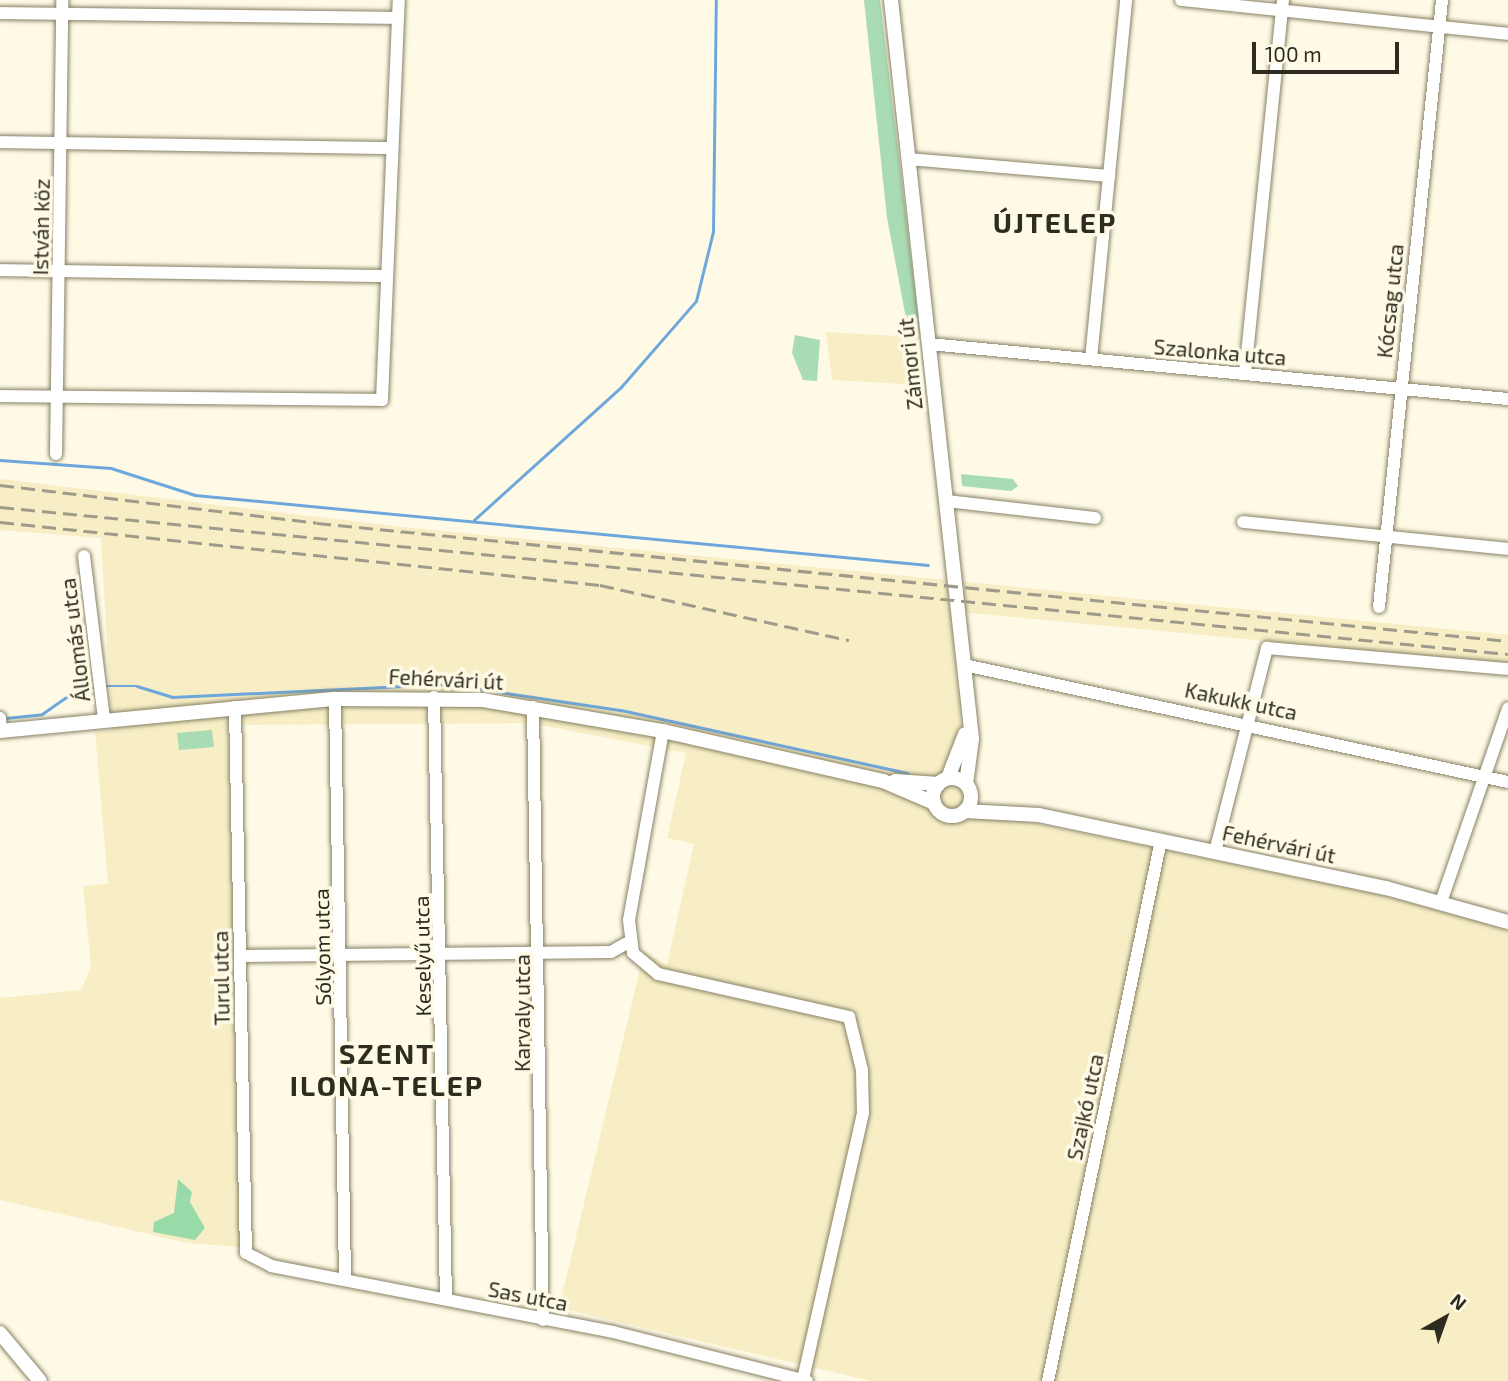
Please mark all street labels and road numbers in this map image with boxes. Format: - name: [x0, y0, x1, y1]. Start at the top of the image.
- street label: István köz: [28, 178, 54, 276]
- street label: Kócsag utca: [1371, 243, 1409, 359]
- street label: Zámori út: [893, 317, 927, 411]
- street label: Szalonka utca: [1153, 334, 1287, 370]
- street label: Állomás utca: [55, 577, 95, 703]
- street label: Fehérvári út: [388, 663, 504, 695]
- street label: Kakukk utca: [1182, 677, 1300, 725]
- street label: Fehérvári út: [1220, 820, 1338, 868]
- street label: Sólyom utca: [308, 888, 336, 1006]
- street label: Keselyű utca: [408, 895, 436, 1017]
- street label: Turul utca: [208, 930, 234, 1026]
- street label: Karvaly utca: [509, 954, 535, 1072]
- street label: Szajkó utca: [1061, 1052, 1109, 1162]
- street label: Sas utca: [486, 1276, 570, 1316]

